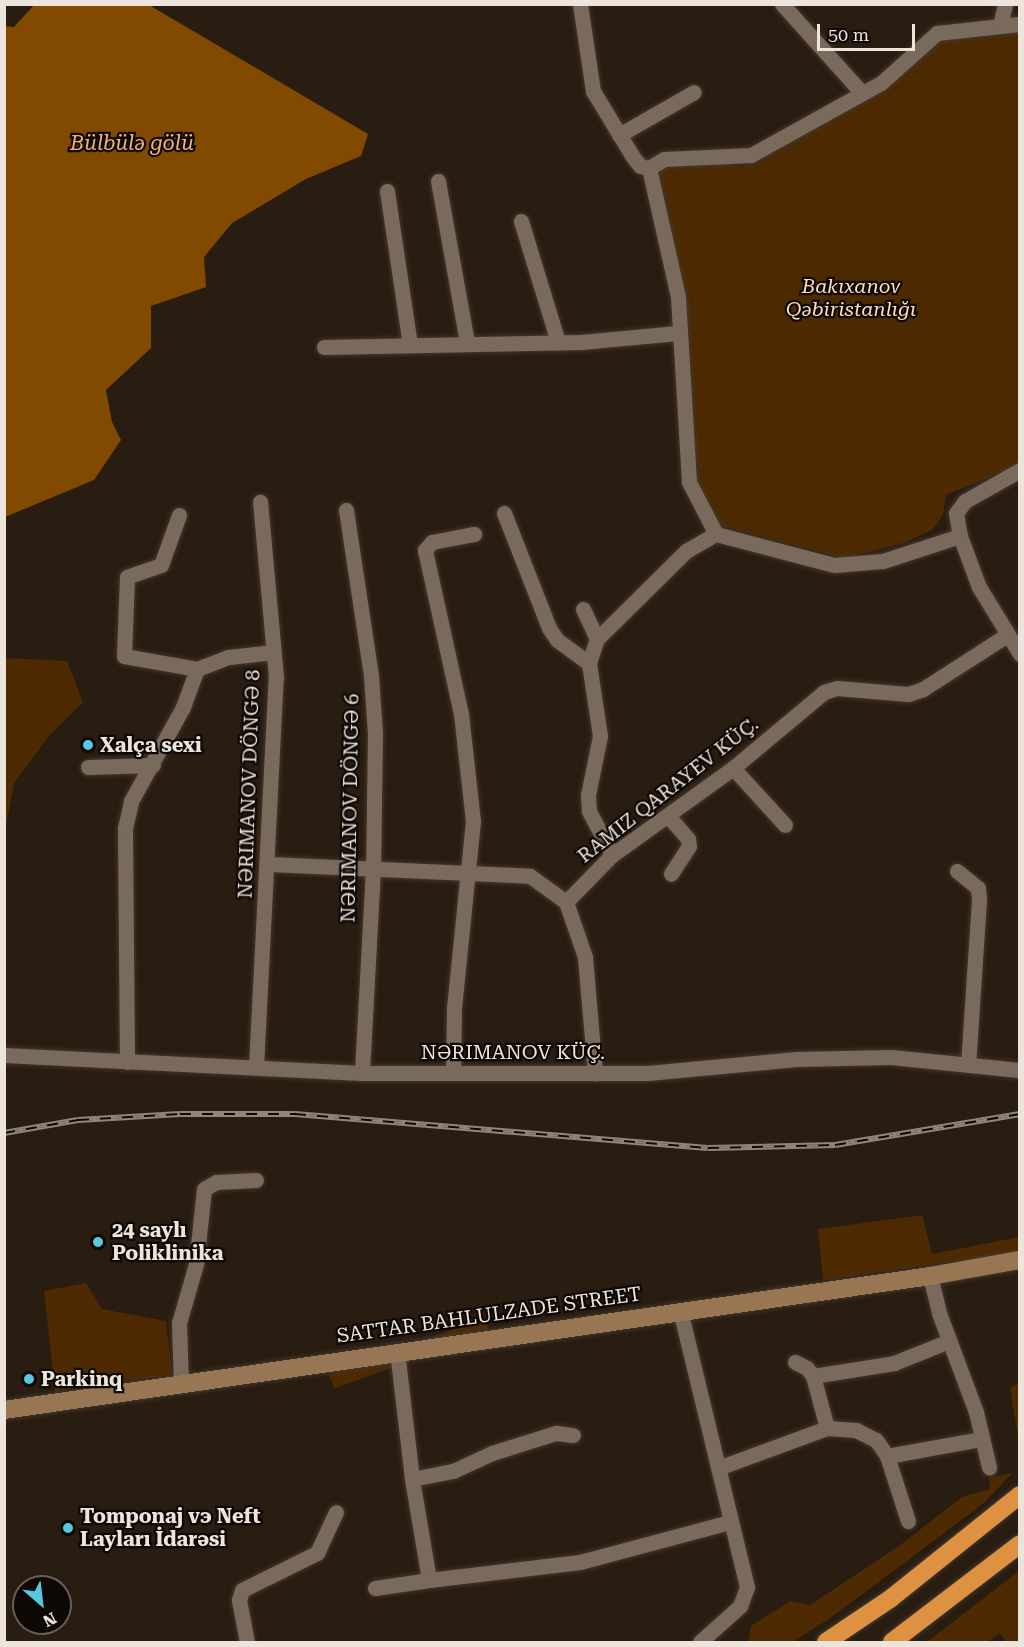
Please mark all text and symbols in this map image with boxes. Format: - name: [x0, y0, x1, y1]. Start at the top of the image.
- scale bar: [820, 12, 918, 50]
- text: 50 m: [828, 24, 869, 45]
- water label: Bülbülə gölü: [70, 130, 194, 156]
- park label: Bakıxanov Qəbiristanlığı: [786, 275, 916, 322]
- street label: NƏRIMANOV DÖNGƏ 8: [233, 669, 265, 899]
- street label: NƏRIMANOV DÖNGƏ 6: [336, 693, 364, 923]
- street label: RAMIZ QARAYEV KÜÇ.: [573, 712, 763, 868]
- place label: Xalça sexi: [100, 733, 202, 757]
- marker: Xalça sexi: [81, 738, 95, 752]
- street label: NƏRIMANOV KÜÇ.: [421, 1040, 605, 1064]
- place label: 24 saylı Poliklinika: [112, 1218, 224, 1265]
- marker: 24 saylı Poliklinika: [89, 1233, 107, 1251]
- street label: SATTAR BAHLULZADE STREET: [335, 1282, 643, 1348]
- place label: Parkinq: [41, 1367, 122, 1391]
- marker: Parkinq: [22, 1372, 36, 1386]
- place label: Tomponaj vэ Neft Layları İdarəsi: [80, 1504, 261, 1551]
- marker: Tomponaj vэ Neft Layları İdarəsi: [61, 1521, 75, 1535]
- north arrow: [12, 1575, 72, 1635]
- text: N: [40, 1608, 60, 1631]

